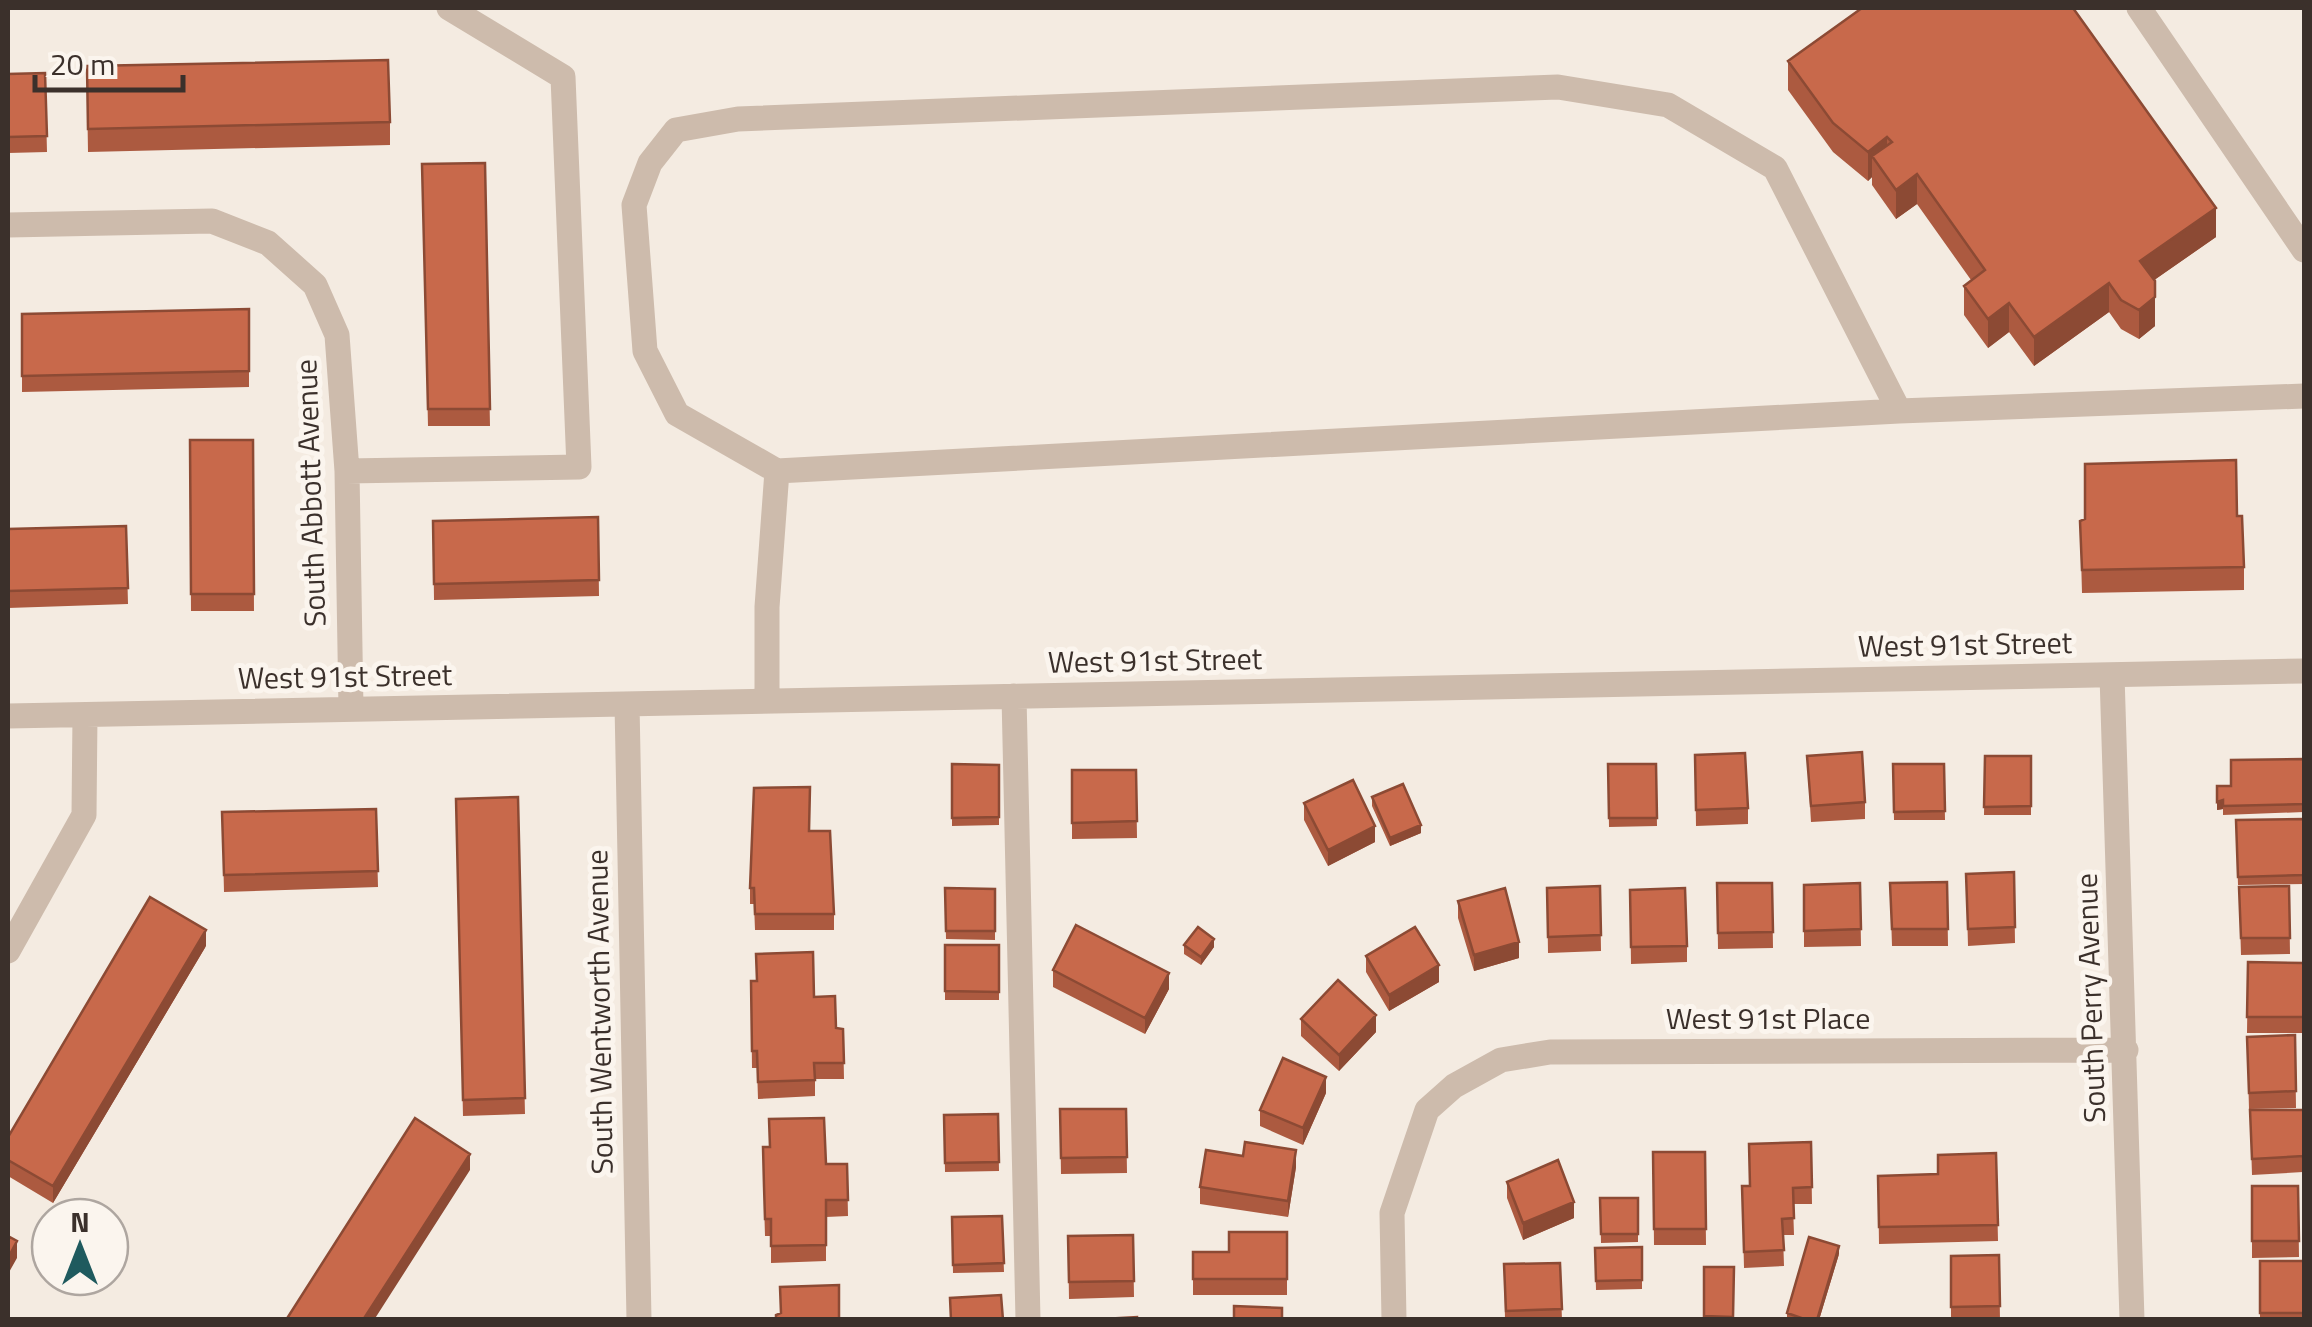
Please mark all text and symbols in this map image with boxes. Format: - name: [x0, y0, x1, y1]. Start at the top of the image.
- scale bar: [35, 30, 182, 92]
- text: 20 m: [50, 41, 115, 87]
- street label: South Abbott Avenue: [282, 358, 338, 628]
- street label: West 91st Street: [1857, 619, 2073, 669]
- street label: West 91st Street: [1047, 635, 1263, 685]
- street label: West 91st Street: [237, 651, 453, 701]
- street label: South Wentworth Avenue: [573, 849, 625, 1175]
- street label: South Perry Avenue: [2063, 872, 2117, 1124]
- street label: West 91st Place: [1666, 995, 1870, 1041]
- north arrow: [30, 1197, 130, 1297]
- text: N: [70, 1200, 90, 1243]

